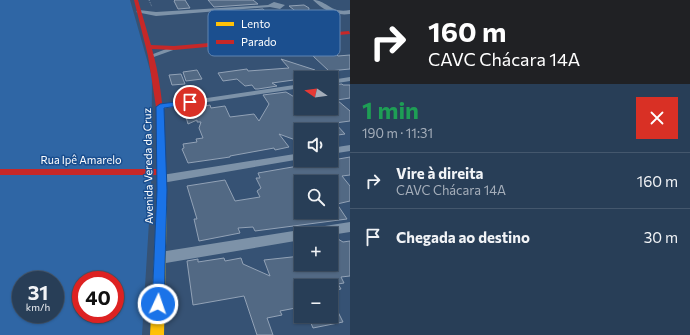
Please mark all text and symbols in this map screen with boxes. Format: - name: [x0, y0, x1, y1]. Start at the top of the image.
- legend: [208, 10, 340, 56]
- text: 160 m: [428, 14, 506, 48]
- icon: right: [362, 16, 414, 68]
- text: Lento: [241, 17, 271, 30]
- text: Parado: [241, 35, 277, 48]
- text: CAVC Chácara 14A: [428, 48, 580, 70]
- north arrow: [294, 71, 338, 115]
- map controls: [294, 71, 338, 323]
- pin: [173, 85, 207, 119]
- icon: arrive: [179, 91, 201, 113]
- text: 1 min: [362, 95, 419, 124]
- button: close: [636, 97, 678, 139]
- street label: Avenida Vereda da Cruz: [140, 107, 155, 224]
- button: sound: [294, 123, 338, 167]
- text: 190 m · 11:31: [362, 125, 433, 141]
- street label: Rua Ipê Amarelo: [40, 153, 122, 166]
- text: Vire à direita: [396, 164, 484, 182]
- icon: right: [362, 170, 384, 192]
- text: 160 m: [637, 172, 678, 190]
- button: search: [294, 175, 338, 219]
- text: CAVC Chácara 14A: [396, 182, 506, 198]
- icon: arrive: [362, 226, 384, 248]
- button: +: [294, 227, 338, 271]
- text: Chegada ao destino: [396, 228, 530, 246]
- text: 30 m: [644, 228, 678, 246]
- speed limit sign: 40: [72, 271, 124, 323]
- button: −: [294, 279, 338, 323]
- text: 31: [28, 280, 48, 304]
- position arrow: [137, 283, 179, 325]
- text: km/h: [26, 301, 50, 313]

